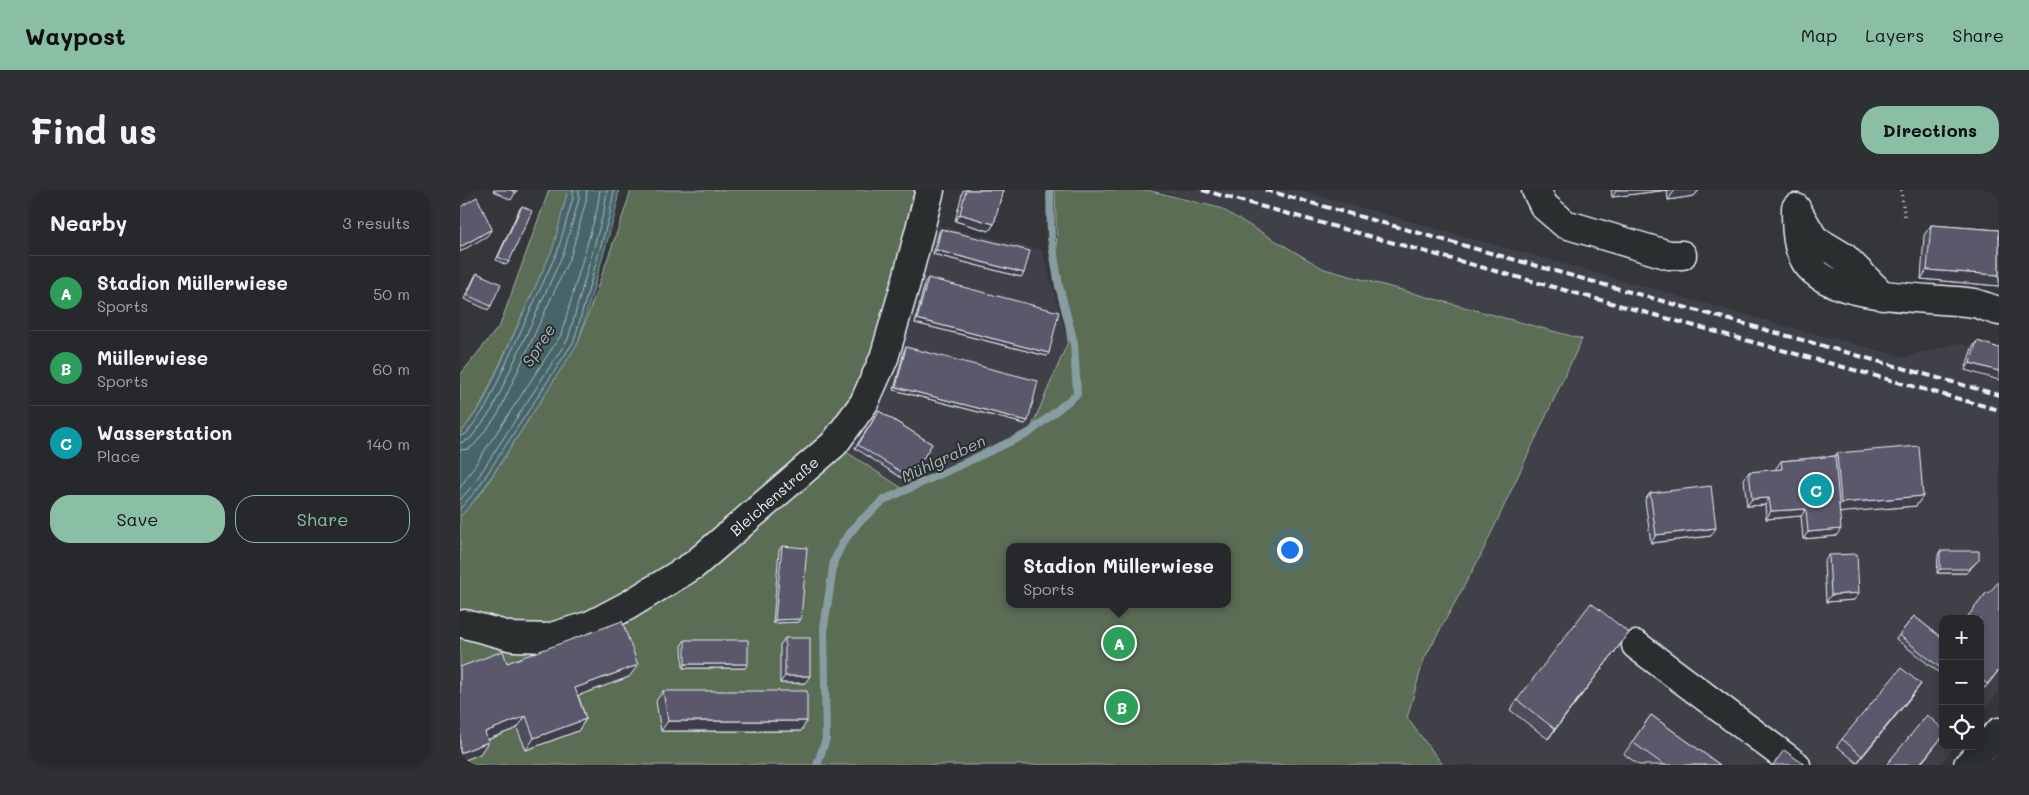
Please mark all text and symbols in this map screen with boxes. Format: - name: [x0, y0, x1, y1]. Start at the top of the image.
- text: Waypost: [25, 20, 126, 51]
- text: Map: [1801, 23, 1837, 47]
- text: Layers: [1865, 23, 1924, 47]
- text: Share: [1952, 23, 2004, 47]
- button: Directions: [1861, 106, 1999, 154]
- text: Find us: [30, 107, 157, 153]
- text: Nearby: [50, 209, 127, 236]
- text: 3 results: [342, 212, 410, 233]
- text: Stadion Müllerwiese: [97, 270, 288, 295]
- text: A: [60, 283, 72, 304]
- text: 50 m: [373, 283, 410, 304]
- text: Sports: [97, 295, 148, 316]
- water label: Spree: [516, 320, 560, 370]
- text: Müllerwiese: [97, 345, 208, 370]
- text: B: [61, 358, 71, 379]
- text: 60 m: [373, 358, 410, 379]
- text: Sports: [97, 370, 148, 391]
- text: Wasserstation: [97, 420, 232, 445]
- water label: Mühlgraben: [897, 429, 989, 487]
- text: C: [60, 433, 72, 454]
- text: 140 m: [366, 433, 410, 454]
- text: Place: [97, 445, 140, 466]
- street label: Bleichenstraße: [725, 452, 823, 540]
- pin: C: [1800, 471, 1832, 509]
- button: Save: [50, 495, 225, 543]
- button: Share: [235, 495, 410, 543]
- your location: [1277, 537, 1303, 563]
- popup: [1006, 543, 1231, 608]
- text: Stadion Müllerwiese: [1023, 553, 1214, 578]
- text: Sports: [1023, 578, 1074, 599]
- map controls: [1939, 615, 1984, 750]
- button: +: [1939, 615, 1984, 660]
- pin: A: [1103, 624, 1135, 662]
- button: −: [1939, 660, 1984, 705]
- pin: B: [1106, 688, 1138, 726]
- button: locate: [1939, 705, 1984, 750]

